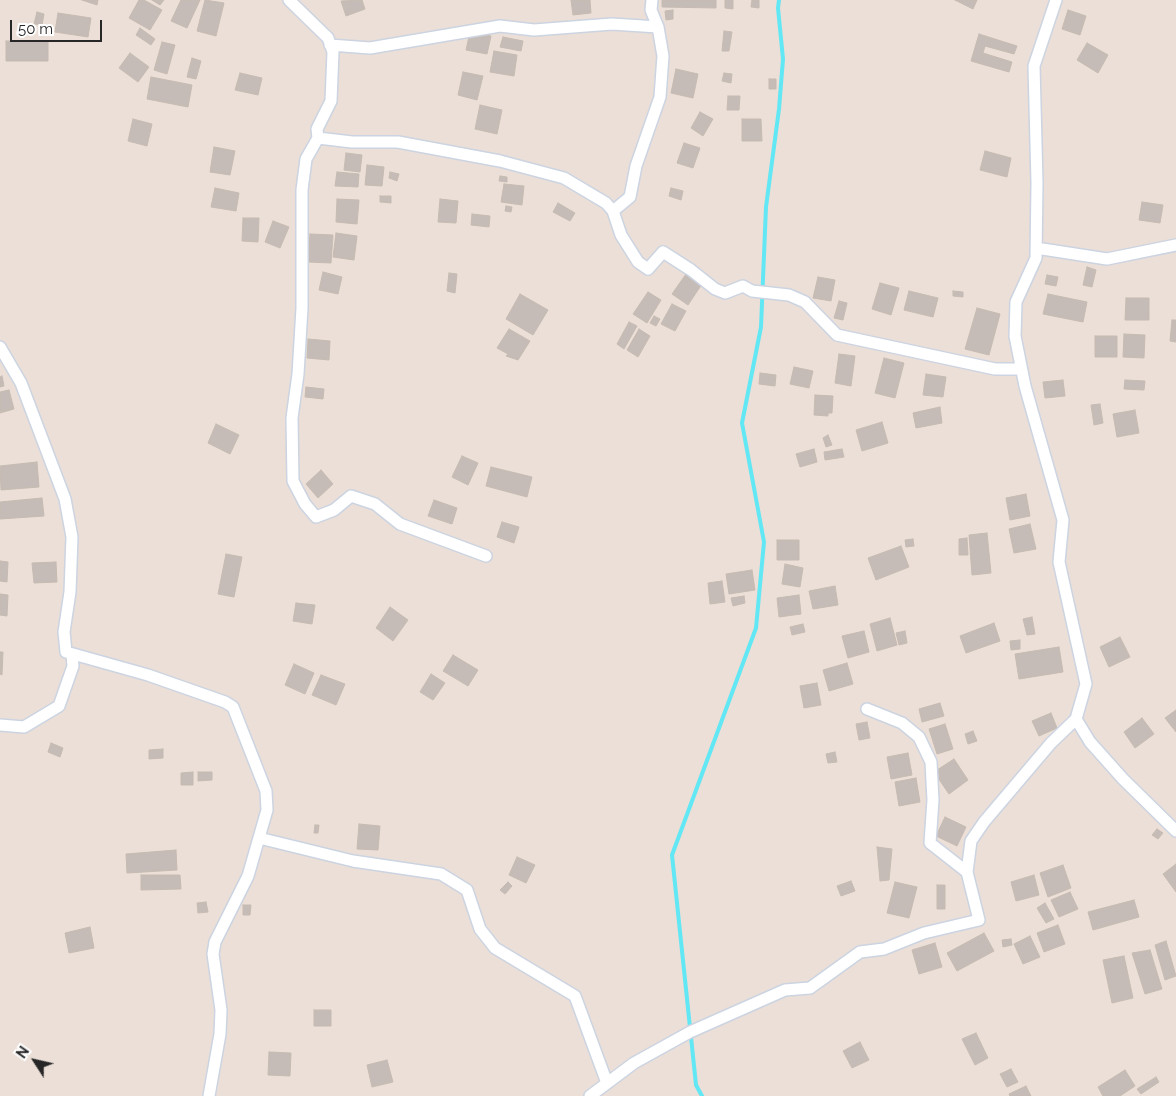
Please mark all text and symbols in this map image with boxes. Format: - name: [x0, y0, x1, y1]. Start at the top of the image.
- scale bar: [12, 10, 105, 42]
- text: 50 m: [18, 20, 53, 38]
- north arrow: [10, 1036, 60, 1086]
- text: N: [13, 1043, 32, 1061]

